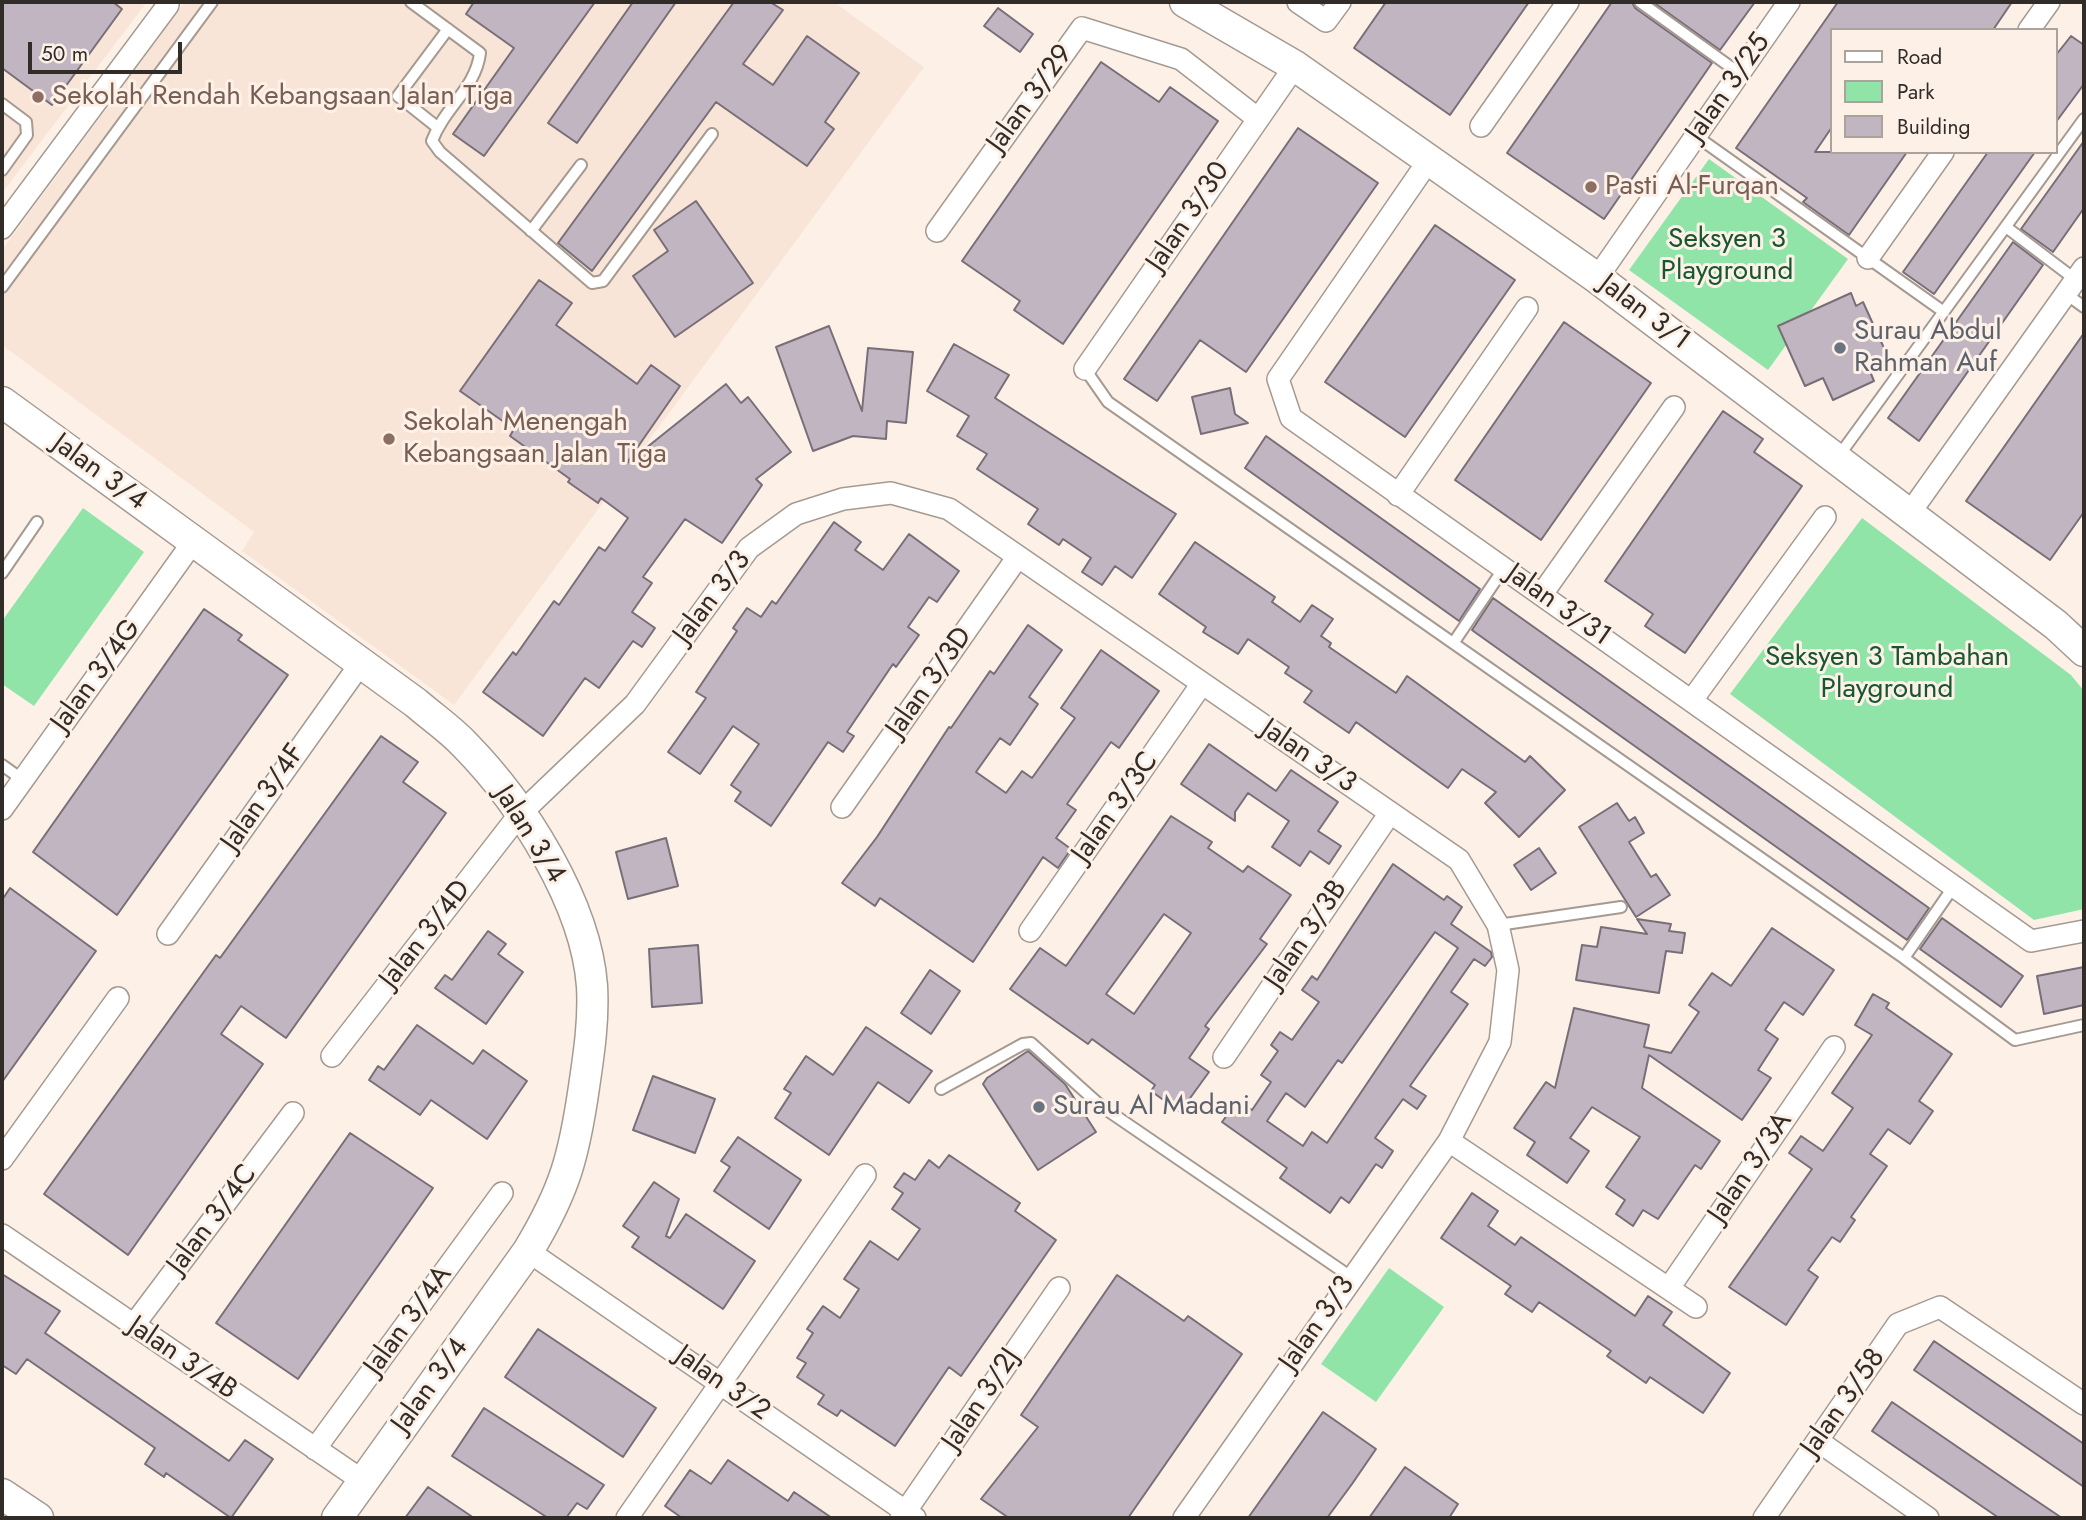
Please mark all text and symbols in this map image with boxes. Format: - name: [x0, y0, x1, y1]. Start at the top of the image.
- street label: Jalan 3/25: [1680, 27, 1778, 149]
- scale bar: [32, 28, 186, 72]
- legend: [1830, 28, 2058, 154]
- text: 50 m: [41, 39, 88, 69]
- street label: Jalan 3/29: [981, 39, 1081, 159]
- text: Road: [1897, 42, 1942, 72]
- text: Park: [1897, 77, 1934, 107]
- place label: Sekolah Rendah Kebangsaan Jalan Tiga: [52, 80, 513, 114]
- marker: Sekolah Rendah Kebangsaan Jalan Tiga: [30, 89, 46, 105]
- text: Building: [1897, 112, 1970, 142]
- street label: Jalan 3/30: [1140, 156, 1238, 278]
- place label: Pasti Al-Furqan: [1605, 170, 1779, 204]
- marker: Pasti Al-Furqan: [1583, 179, 1599, 195]
- park label: Seksyen 3 Playground: [1661, 223, 1793, 289]
- street label: Jalan 3/1: [1592, 268, 1696, 358]
- place label: Surau Abdul Rahman Auf: [1854, 315, 2002, 381]
- marker: Surau Abdul Rahman Auf: [1832, 340, 1848, 356]
- place label: Sekolah Menengah Kebangsaan Jalan Tiga: [403, 406, 667, 472]
- street label: Jalan 3/4: [45, 427, 153, 519]
- marker: Sekolah Menengah Kebangsaan Jalan Tiga: [381, 431, 397, 447]
- street label: Jalan 3/3: [667, 545, 759, 651]
- street label: Jalan 3/31: [1499, 558, 1617, 654]
- street label: Jalan 3/4G: [45, 613, 149, 739]
- street label: Jalan 3/3D: [880, 621, 980, 745]
- park label: Seksyen 3 Tambahan Playground: [1765, 641, 2009, 707]
- street label: Jalan 3/3: [1254, 713, 1362, 801]
- street label: Jalan 3/4F: [215, 738, 313, 858]
- street label: Jalan 3/3C: [1066, 746, 1166, 870]
- street label: Jalan 3/4: [486, 780, 572, 890]
- street label: Jalan 3/4D: [373, 874, 479, 996]
- street label: Jalan 3/3B: [1259, 874, 1355, 996]
- place label: Surau Al Madani: [1053, 1090, 1250, 1124]
- marker: Surau Al Madani: [1031, 1099, 1047, 1115]
- street label: Jalan 3/3A: [1702, 1106, 1800, 1230]
- street label: Jalan 3/4C: [161, 1159, 265, 1281]
- street label: Jalan 3/4A: [358, 1260, 460, 1382]
- street label: Jalan 3/3: [1273, 1270, 1363, 1378]
- street label: Jalan 3/4B: [121, 1310, 243, 1408]
- street label: Jalan 3/4: [385, 1332, 477, 1440]
- street label: Jalan 3/2: [668, 1339, 776, 1429]
- street label: Jalan 3/2J: [936, 1343, 1028, 1457]
- street label: Jalan 3/58: [1795, 1343, 1893, 1463]

